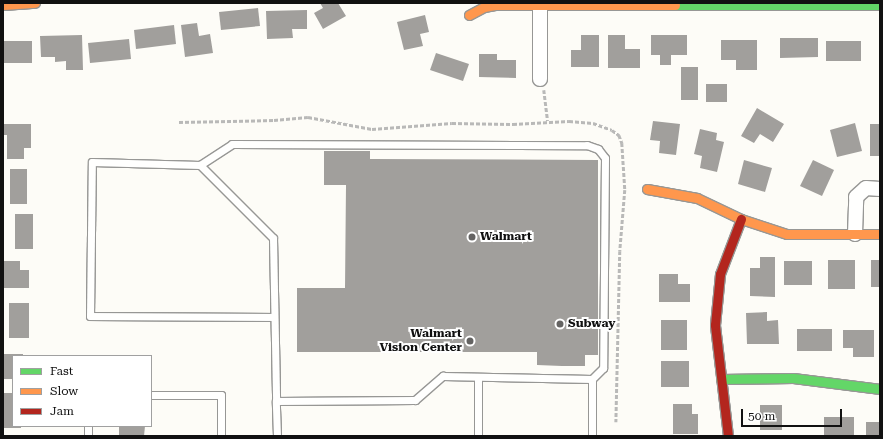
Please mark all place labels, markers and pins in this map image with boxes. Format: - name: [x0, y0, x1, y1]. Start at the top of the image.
- place label: Walmart: [480, 230, 532, 244]
- marker: Walmart: [467, 232, 477, 242]
- place label: Subway: [568, 317, 615, 331]
- marker: Subway: [555, 319, 565, 329]
- place label: Walmart Vision Center: [379, 327, 462, 355]
- marker: Walmart Vision Center: [465, 336, 475, 346]

